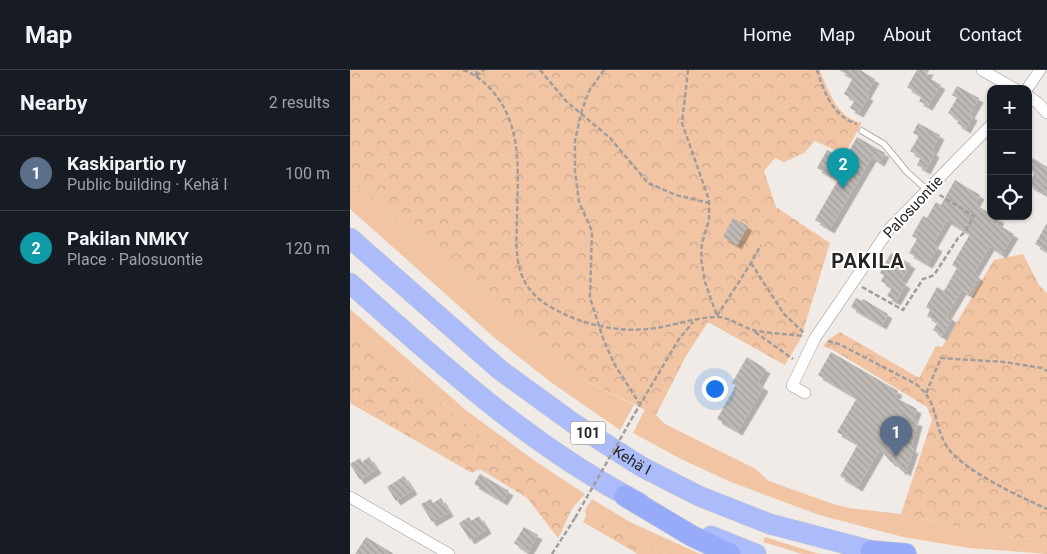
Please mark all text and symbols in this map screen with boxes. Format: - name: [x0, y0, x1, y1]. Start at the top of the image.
- text: Map: [25, 21, 72, 49]
- text: Home: [743, 24, 792, 45]
- text: Map: [820, 24, 855, 45]
- text: About: [883, 24, 931, 45]
- text: Contact: [959, 24, 1022, 45]
- map controls: [987, 85, 1032, 220]
- button: +: [987, 85, 1032, 130]
- text: Nearby: [20, 91, 87, 115]
- text: 2 results: [269, 93, 330, 112]
- button: −: [987, 130, 1032, 175]
- pin: 2: [827, 148, 859, 189]
- text: Kaskipartio ry: [67, 152, 186, 175]
- text: 1: [31, 164, 41, 183]
- text: 100 m: [285, 164, 330, 183]
- street label: Palosuontie: [879, 172, 947, 242]
- text: Public building · Kehä I: [67, 175, 228, 194]
- button: locate: [987, 175, 1032, 220]
- text: Pakilan NMKY: [67, 227, 189, 250]
- text: 2: [31, 239, 41, 258]
- text: 120 m: [285, 239, 330, 258]
- district label: PAKILA: [831, 249, 905, 273]
- text: Place · Palosuontie: [67, 250, 203, 269]
- your location: [702, 376, 728, 402]
- pin: 1: [880, 416, 912, 457]
- road number: 101: [570, 422, 606, 444]
- street label: Kehä I: [610, 442, 654, 479]

